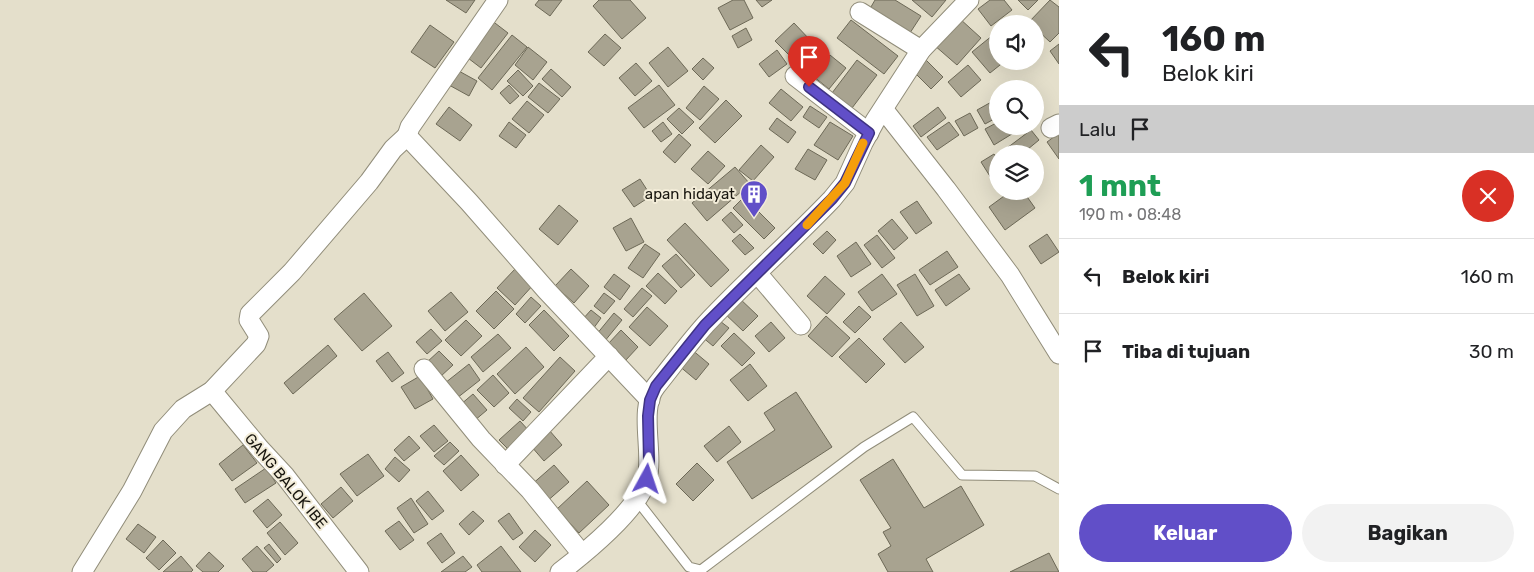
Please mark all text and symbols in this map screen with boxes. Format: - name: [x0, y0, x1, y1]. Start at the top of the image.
- map controls: [989, 15, 1044, 200]
- button: sound: [989, 15, 1044, 70]
- text: 160 m: [1162, 18, 1266, 60]
- icon: left: [1079, 20, 1144, 85]
- pin: [788, 36, 830, 87]
- icon: arrive: [795, 43, 823, 71]
- text: Belok kiri: [1162, 60, 1254, 87]
- button: search: [989, 80, 1044, 135]
- icon: arrive: [1126, 115, 1154, 143]
- text: Lalu: [1079, 118, 1116, 141]
- button: layers: [989, 145, 1044, 200]
- text: 1 mnt: [1079, 168, 1161, 204]
- button: close: [1462, 170, 1514, 222]
- building icon: apan hidayat: [739, 179, 769, 218]
- place label: apan hidayat: [645, 185, 735, 203]
- text: 190 m · 08:48: [1079, 205, 1181, 224]
- icon: left: [1079, 262, 1107, 290]
- text: Belok kiri: [1122, 265, 1209, 288]
- text: 160 m: [1461, 265, 1514, 288]
- icon: arrive: [1079, 337, 1107, 365]
- text: Tiba di tujuan: [1122, 340, 1250, 363]
- text: 30 m: [1469, 340, 1514, 363]
- street label: GANG BALOK IBE: [241, 430, 331, 532]
- position arrow: [620, 452, 672, 504]
- button: Keluar: [1079, 504, 1292, 562]
- button: Bagikan: [1302, 504, 1514, 562]

